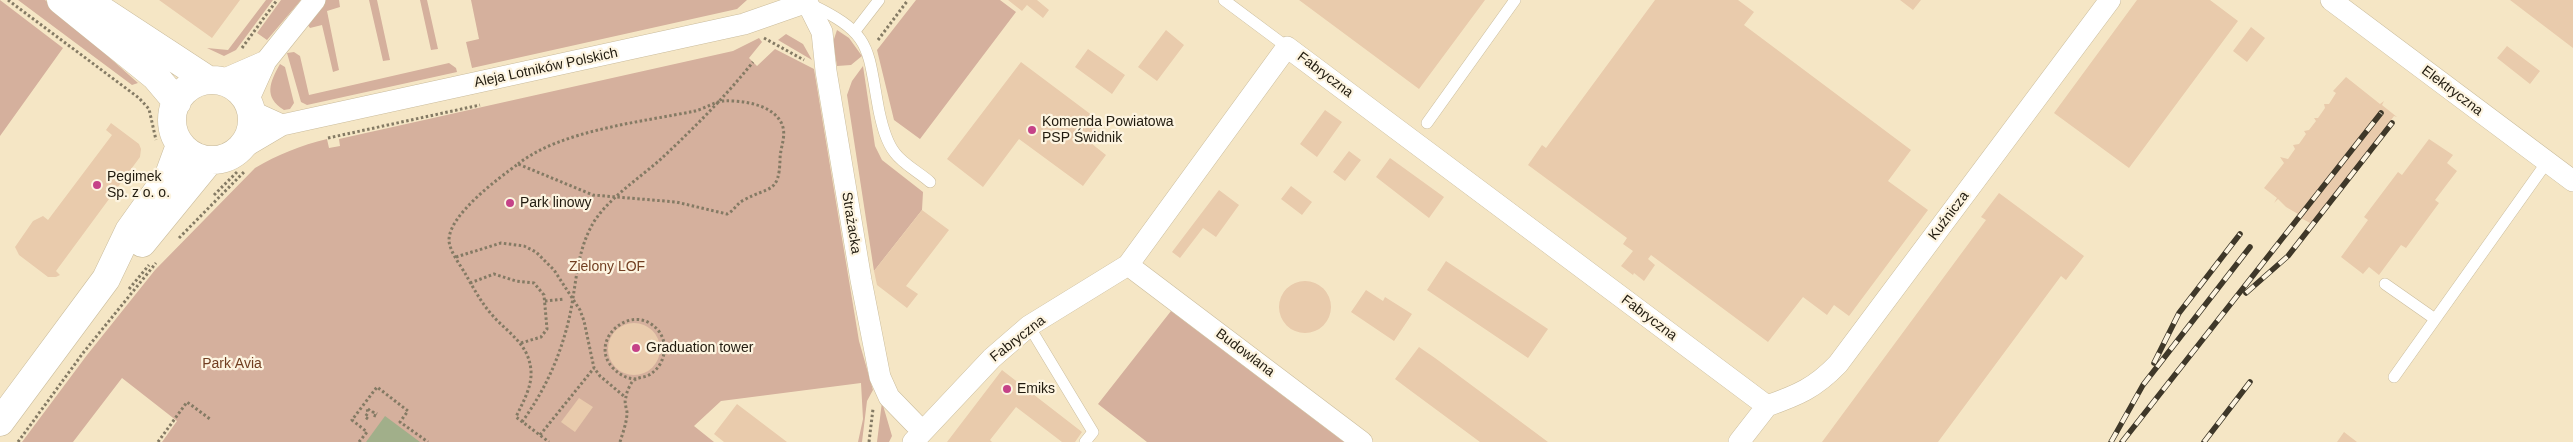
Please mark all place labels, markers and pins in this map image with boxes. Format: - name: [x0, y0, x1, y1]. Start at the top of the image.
- place label: Komenda Powiatowa PSP Świdnik: [1042, 114, 1174, 146]
- marker: Komenda Powiatowa PSP Świdnik: [1026, 124, 1038, 136]
- place label: Pegimek Sp. z o. o.: [107, 169, 170, 202]
- marker: Pegimek Sp. z o. o.: [91, 179, 103, 191]
- place label: Park linowy: [520, 195, 592, 211]
- marker: Park linowy: [504, 197, 516, 209]
- place label: Graduation tower: [646, 340, 753, 356]
- marker: Graduation tower: [630, 342, 642, 354]
- place label: Emiks: [1017, 381, 1055, 397]
- marker: Emiks: [1001, 383, 1013, 395]

